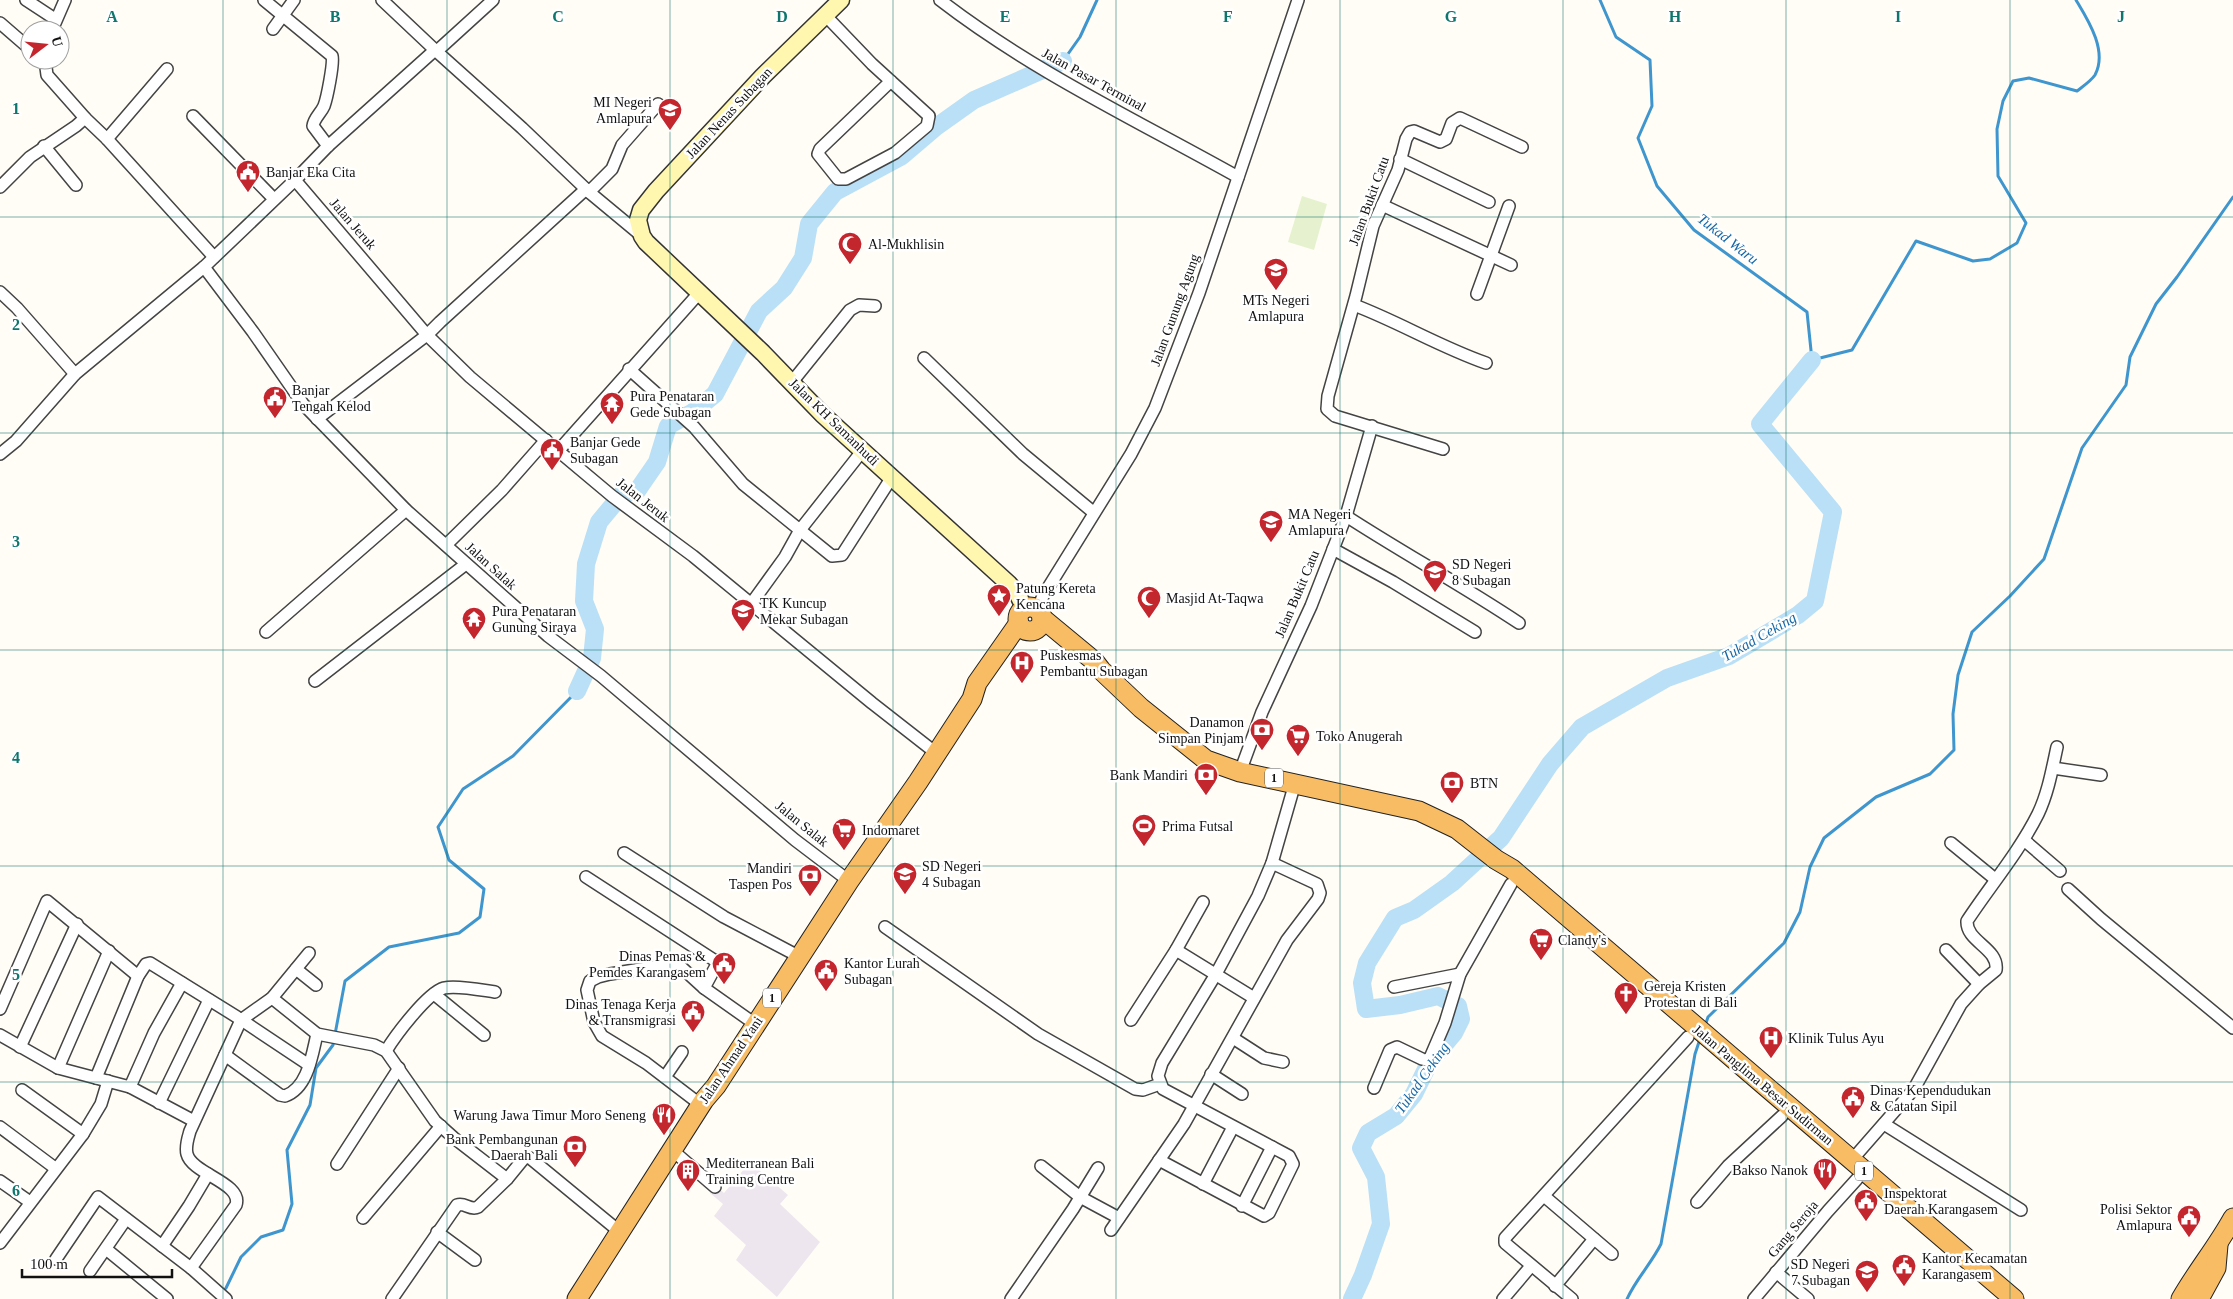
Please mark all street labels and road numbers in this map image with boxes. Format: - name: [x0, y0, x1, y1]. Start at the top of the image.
- street label: Jalan Pasar Terminal: [1040, 45, 1149, 115]
- street label: Jalan Nenas Subagan: [683, 64, 775, 162]
- street label: Jalan Bukit Catu: [1346, 155, 1392, 247]
- street label: Jalan Jeruk: [327, 195, 379, 253]
- street label: Jalan Gunung Agung: [1148, 252, 1202, 368]
- street label: Jalan KH Samanhudi: [786, 375, 882, 469]
- street label: Jalan Jeruk: [614, 475, 672, 525]
- street label: Jalan Salak: [462, 539, 520, 593]
- street label: Jalan Bukit Catu: [1272, 548, 1322, 640]
- road number: 1: [1265, 768, 1283, 788]
- street label: Jalan Salak: [773, 798, 831, 850]
- road number: 1: [763, 988, 781, 1008]
- street label: Jalan Ahmad Yani: [696, 1014, 766, 1106]
- street label: Jalan Panglima Besar Sudirman: [1690, 1022, 1836, 1148]
- road number: 1: [1855, 1162, 1873, 1180]
- street label: Gang Seroja: [1765, 1197, 1822, 1260]

